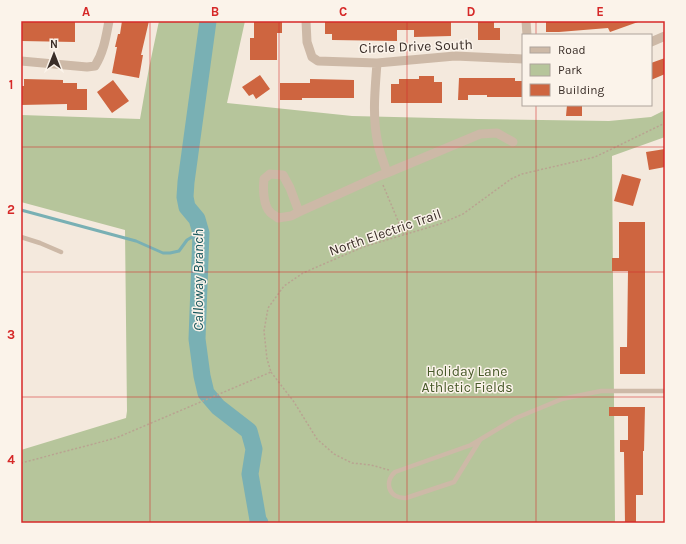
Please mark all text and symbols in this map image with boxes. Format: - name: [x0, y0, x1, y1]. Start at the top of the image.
- text: A: [82, 4, 90, 19]
- text: B: [211, 4, 219, 19]
- text: C: [339, 4, 347, 19]
- text: D: [467, 4, 476, 19]
- text: E: [596, 4, 604, 19]
- north arrow: [34, 34, 74, 74]
- legend: [522, 34, 652, 106]
- street label: Circle Drive South: [359, 36, 473, 57]
- text: N: [50, 38, 58, 51]
- text: Road: [558, 43, 586, 57]
- text: Park: [558, 63, 583, 77]
- text: 1: [9, 77, 13, 92]
- text: Building: [558, 83, 605, 97]
- text: 2: [7, 202, 15, 217]
- street label: North Electric Trail: [327, 205, 443, 260]
- water label: Calloway Branch: [189, 229, 207, 331]
- text: 3: [7, 327, 15, 342]
- park label: Holiday Lane Athletic Fields: [421, 363, 513, 396]
- text: 4: [7, 452, 15, 467]

